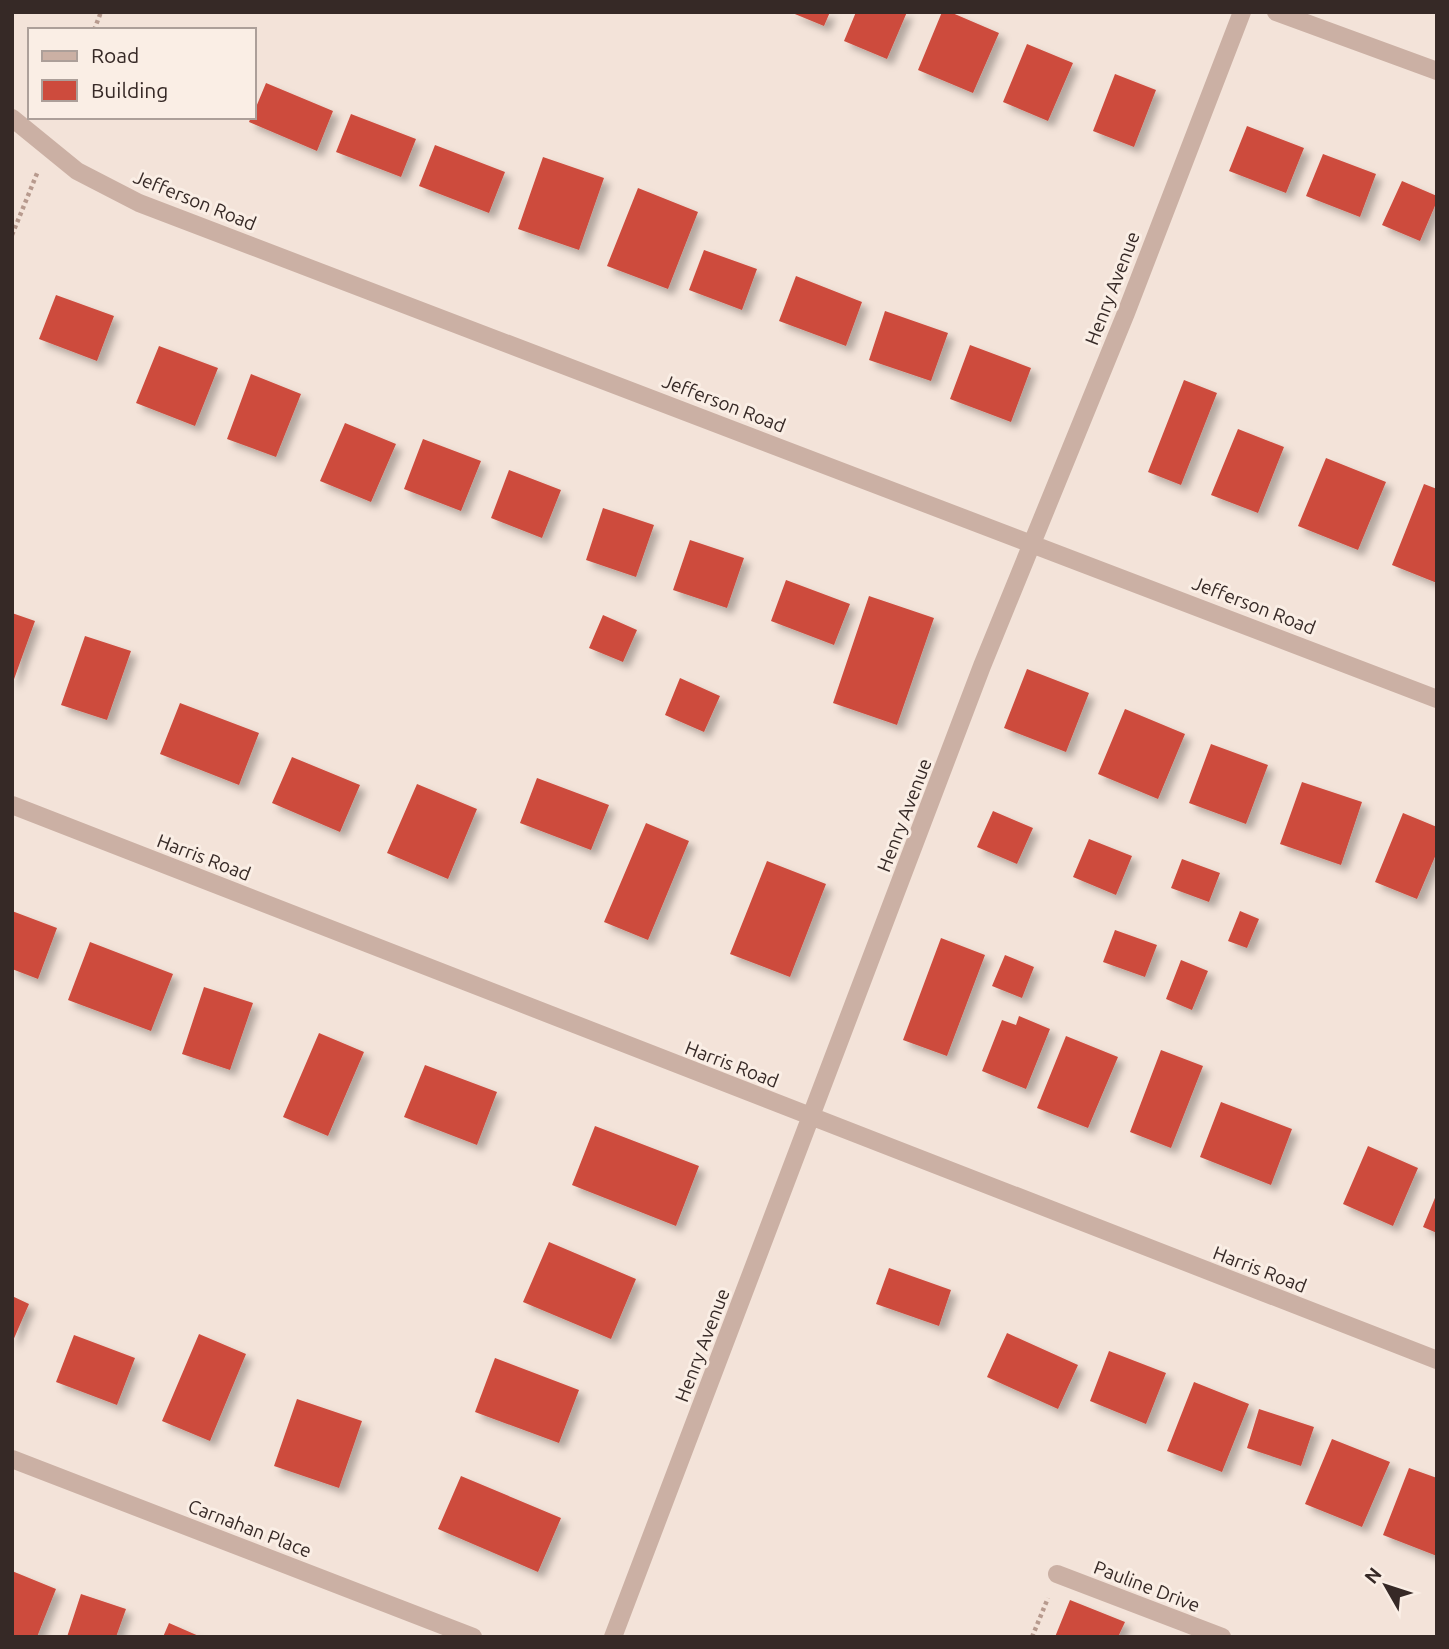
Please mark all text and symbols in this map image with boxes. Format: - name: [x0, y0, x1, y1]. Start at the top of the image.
- legend: [28, 28, 256, 119]
- text: Road: [91, 43, 139, 67]
- text: Building: [91, 78, 168, 102]
- street label: Jefferson Road: [130, 165, 260, 235]
- street label: Henry Avenue: [1080, 228, 1144, 348]
- street label: Jefferson Road: [659, 369, 789, 437]
- street label: Jefferson Road: [1189, 571, 1319, 639]
- street label: Henry Avenue: [872, 755, 936, 875]
- street label: Harris Road: [154, 829, 254, 885]
- street label: Harris Road: [682, 1036, 782, 1092]
- street label: Harris Road: [1210, 1241, 1310, 1297]
- street label: Henry Avenue: [670, 1285, 734, 1405]
- street label: Carnahan Place: [185, 1494, 315, 1562]
- north arrow: [1351, 1551, 1421, 1621]
- street label: Pauline Drive: [1091, 1556, 1203, 1616]
- text: N: [1360, 1563, 1386, 1588]

